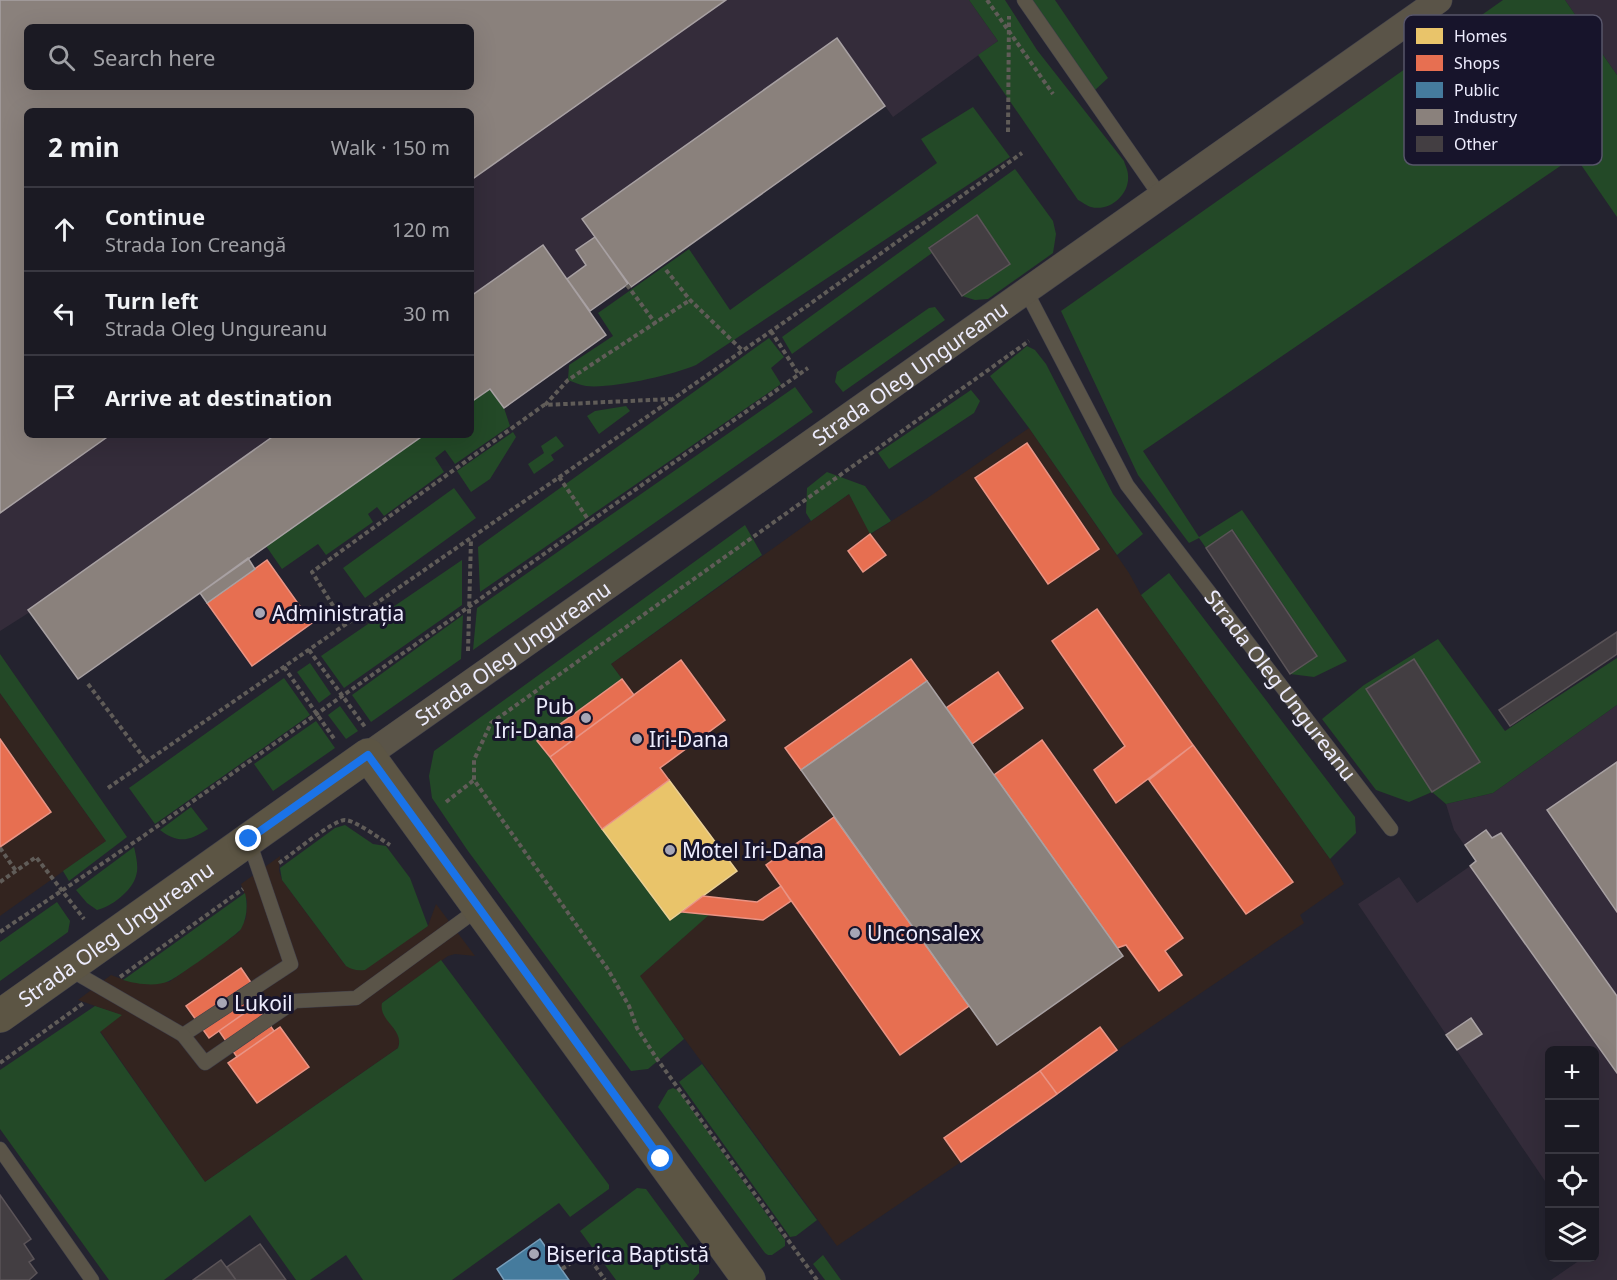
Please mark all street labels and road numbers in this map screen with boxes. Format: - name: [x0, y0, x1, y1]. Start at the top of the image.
- street label: Strada Oleg Ungureanu: [806, 294, 1013, 452]
- street label: Strada Oleg Ungureanu: [409, 574, 616, 732]
- street label: Strada Oleg Ungureanu: [1198, 584, 1363, 786]
- street label: Strada Oleg Ungureanu: [12, 855, 219, 1013]

